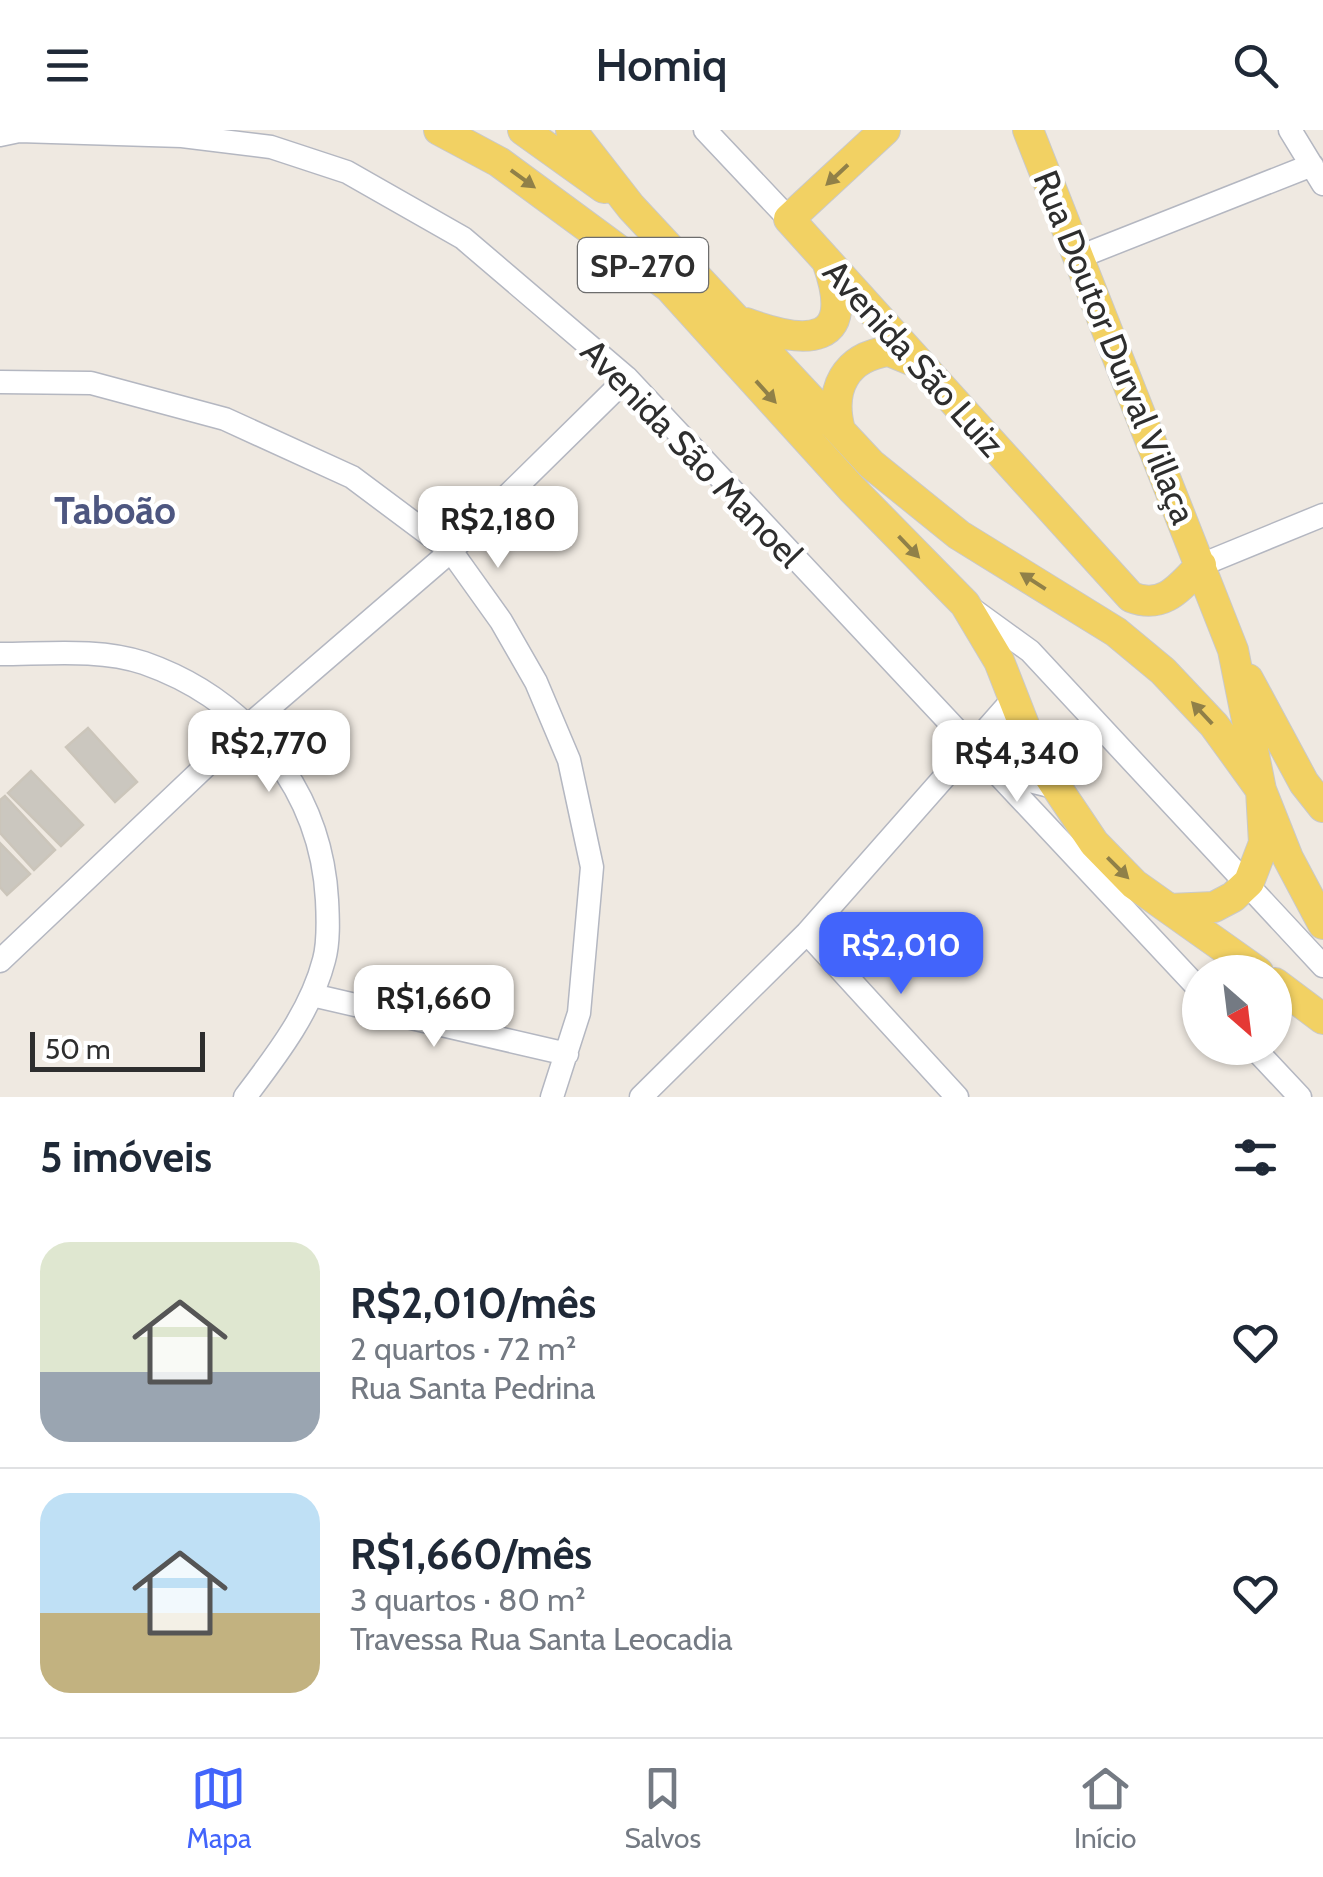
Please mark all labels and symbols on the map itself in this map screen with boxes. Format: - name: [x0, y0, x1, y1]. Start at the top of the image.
- one-way arrow: [825, 163, 849, 186]
- street label: Rua Doutor Durval Villaça: [1024, 164, 1206, 530]
- one-way arrow: [510, 169, 536, 188]
- road number: SP-270: [578, 238, 708, 292]
- street label: Avenida São Luiz: [814, 251, 1014, 465]
- street label: Avenida São Manoel: [572, 330, 812, 577]
- one-way arrow: [754, 380, 777, 404]
- pin: R$2,180: [406, 486, 590, 571]
- district label: Taboão: [54, 487, 176, 534]
- one-way arrow: [896, 534, 920, 558]
- one-way arrow: [1019, 573, 1046, 591]
- one-way arrow: [1191, 701, 1214, 725]
- pin: R$2,770: [177, 710, 361, 795]
- pin: R$4,340: [925, 720, 1109, 805]
- one-way arrow: [1106, 855, 1130, 879]
- pin: R$2,010: [809, 912, 993, 997]
- north arrow: [1182, 955, 1292, 1065]
- pin: R$1,660: [342, 965, 526, 1050]
- scale bar: [30, 1027, 205, 1071]

